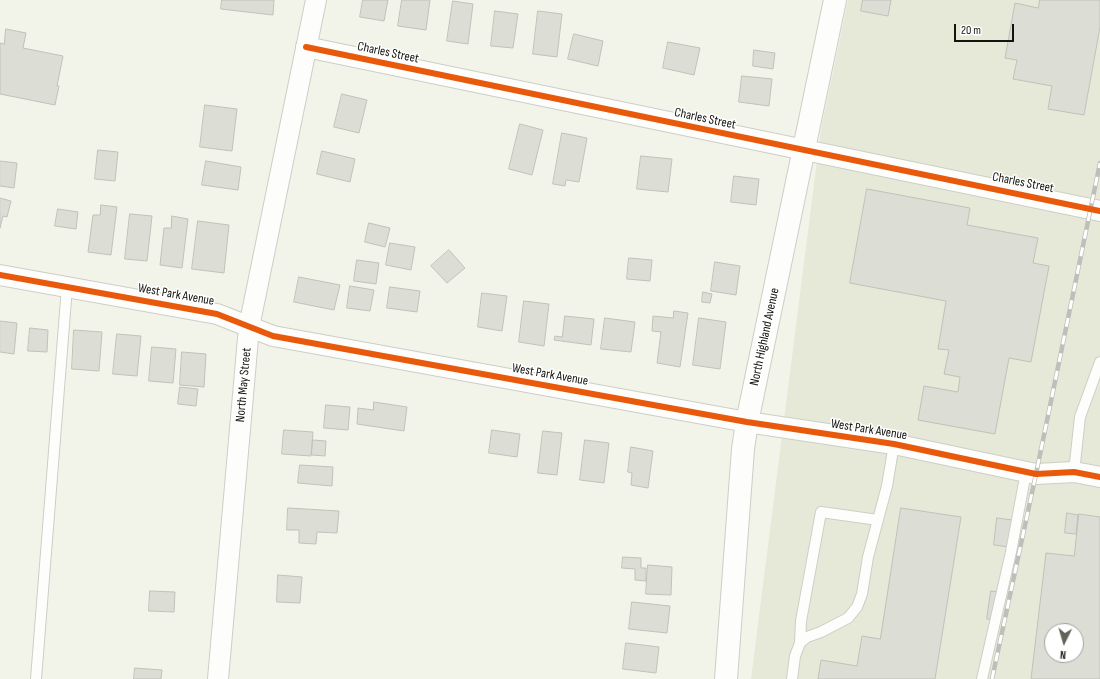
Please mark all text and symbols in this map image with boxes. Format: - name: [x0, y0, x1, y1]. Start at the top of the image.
- scale bar: [956, 16, 1016, 42]
- text: 20 m: [961, 23, 981, 38]
- street label: Charles Street: [356, 39, 420, 67]
- street label: Charles Street: [673, 105, 737, 133]
- street label: Charles Street: [991, 169, 1055, 197]
- street label: West Park Avenue: [137, 281, 215, 309]
- street label: North Highland Avenue: [747, 287, 783, 387]
- street label: North May Street: [233, 347, 255, 423]
- street label: West Park Avenue: [511, 361, 589, 389]
- street label: West Park Avenue: [830, 416, 908, 444]
- north arrow: [1044, 623, 1084, 663]
- text: N: [1060, 648, 1066, 661]

